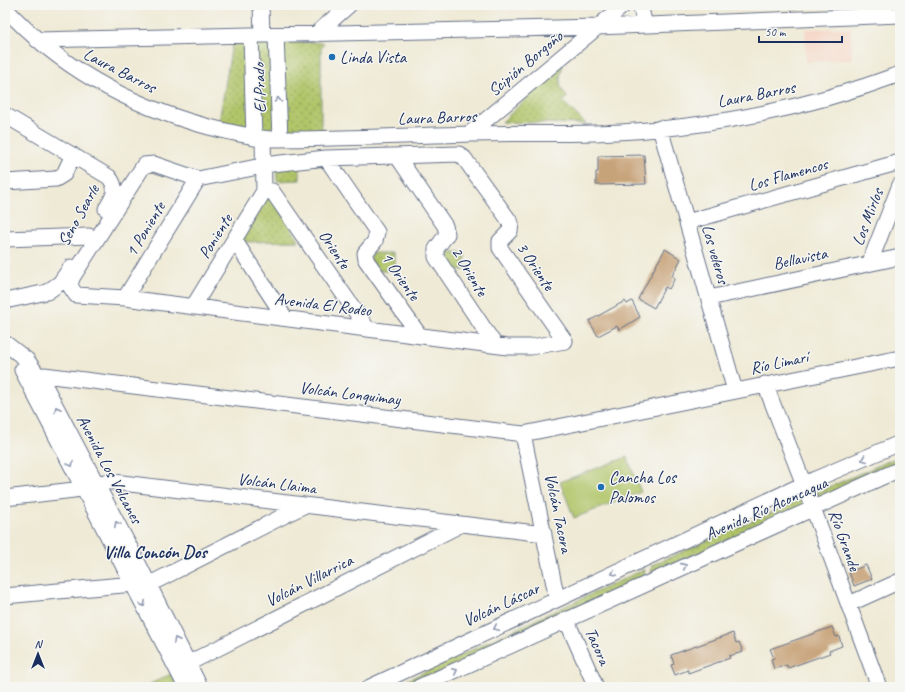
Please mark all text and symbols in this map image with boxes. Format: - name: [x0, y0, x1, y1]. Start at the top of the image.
- scale bar: [759, 18, 842, 44]
- text: 50 m: [765, 24, 787, 40]
- street label: Scipión Borgoño: [484, 25, 568, 101]
- street label: Laura Barros: [80, 43, 161, 99]
- place label: Linda Vista: [340, 47, 408, 68]
- marker: Linda Vista: [327, 52, 337, 62]
- street label: El Prado: [248, 61, 271, 113]
- street label: Laura Barros: [716, 76, 799, 112]
- one-way arrow: [274, 97, 282, 103]
- street label: Laura Barros: [398, 106, 479, 129]
- street label: Los Flamencos: [746, 153, 832, 196]
- street label: Seno Searle: [53, 180, 105, 250]
- street label: Los Mirlos: [847, 184, 889, 249]
- street label: 1 Poniente: [121, 197, 171, 261]
- street label: Poniente: [194, 209, 238, 262]
- street label: Los veleros: [697, 222, 734, 287]
- street label: Oriente: [314, 226, 356, 274]
- street label: 3 Oriente: [512, 238, 560, 296]
- street label: Bellavista: [771, 242, 831, 274]
- street label: 2 Oriente: [447, 243, 493, 301]
- street label: 1 Oriente: [377, 248, 425, 306]
- street label: Avenida El Rodeo: [273, 288, 374, 321]
- street label: Río Limarí: [748, 345, 814, 379]
- street label: Volcán Lonquimay: [298, 377, 403, 410]
- one-way arrow: [54, 405, 62, 413]
- street label: Avenida Los Volcanes: [72, 411, 148, 528]
- one-way arrow: [861, 454, 868, 462]
- one-way arrow: [67, 459, 74, 467]
- place label: Cancha Los Palomos: [609, 467, 678, 508]
- street label: Volcán Llaima: [236, 468, 319, 499]
- street label: Volcán Tacora: [540, 471, 578, 557]
- street label: Avenida Río Aconcagua: [702, 472, 832, 545]
- marker: Cancha Los Palomos: [596, 482, 606, 492]
- street label: Río Grande: [824, 507, 866, 575]
- one-way arrow: [114, 521, 122, 528]
- district label: Villa Concón Dos: [103, 541, 208, 563]
- street label: Volcán Villarrica: [262, 549, 358, 611]
- one-way arrow: [680, 563, 687, 571]
- one-way arrow: [611, 568, 618, 576]
- street label: Volcán Láscar: [460, 577, 544, 631]
- one-way arrow: [139, 600, 146, 607]
- one-way arrow: [493, 623, 500, 631]
- street label: Tacora: [580, 624, 616, 670]
- north arrow: [18, 634, 58, 674]
- text: N: [35, 637, 44, 651]
- one-way arrow: [173, 637, 181, 644]
- one-way arrow: [451, 668, 458, 676]

